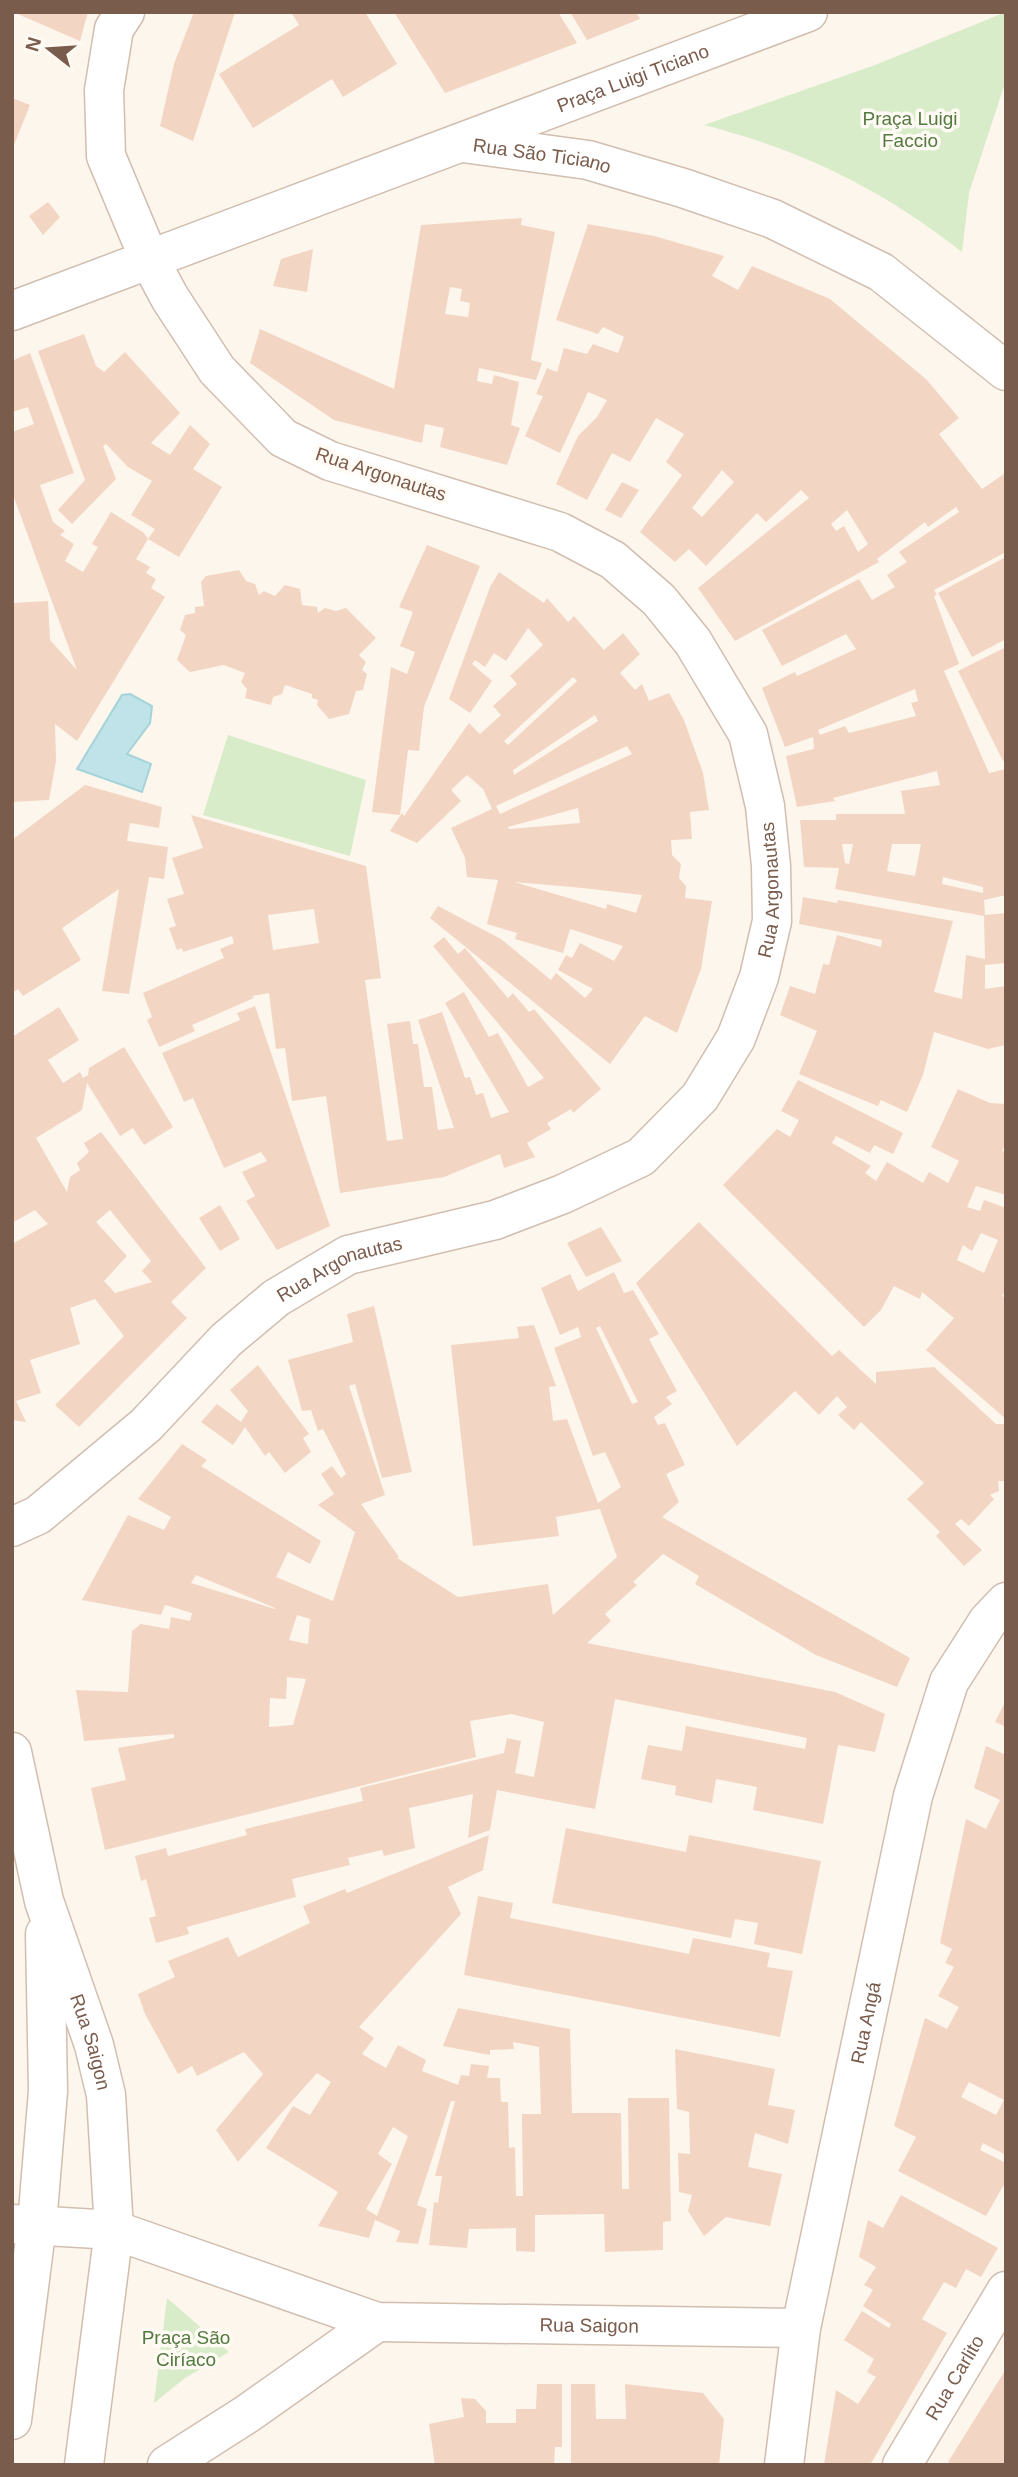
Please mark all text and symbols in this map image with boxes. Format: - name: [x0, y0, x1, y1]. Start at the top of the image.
- north arrow: [14, 14, 84, 84]
- text: N: [21, 35, 45, 54]
- street label: Praça Luigi Ticiano: [554, 40, 712, 116]
- park label: Praça Luigi Faccio: [862, 108, 958, 151]
- street label: Rua São Ticiano: [472, 134, 614, 177]
- street label: Rua Argonautas: [313, 443, 449, 505]
- street label: Rua Argonautas: [753, 821, 783, 960]
- street label: Rua Argonautas: [273, 1232, 404, 1306]
- street label: Rua Angá: [846, 1979, 884, 2066]
- street label: Rua Saigon: [67, 1991, 115, 2092]
- street label: Rua Saigon: [539, 2314, 639, 2336]
- park label: Praça São Ciríaco: [142, 2327, 230, 2370]
- street label: Rua Carlito: [921, 2331, 988, 2424]

